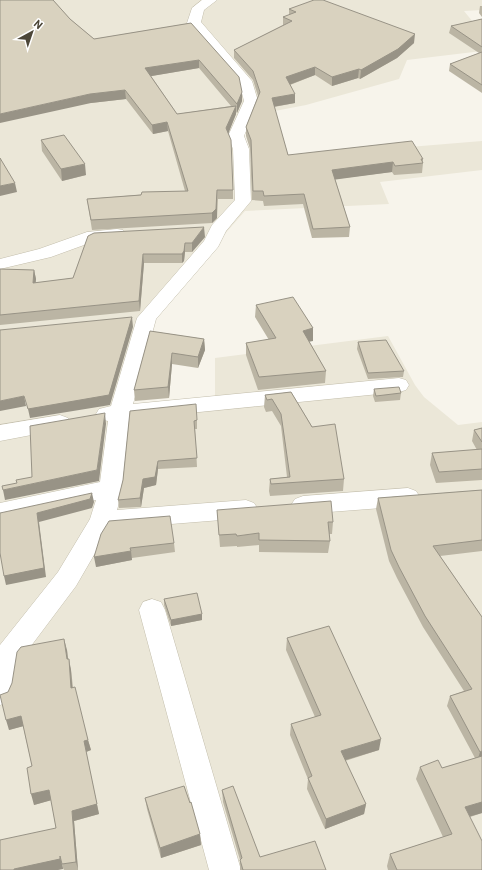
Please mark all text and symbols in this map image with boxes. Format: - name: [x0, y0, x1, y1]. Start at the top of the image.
- north arrow: [12, 12, 52, 52]
- text: N: [32, 17, 46, 31]

